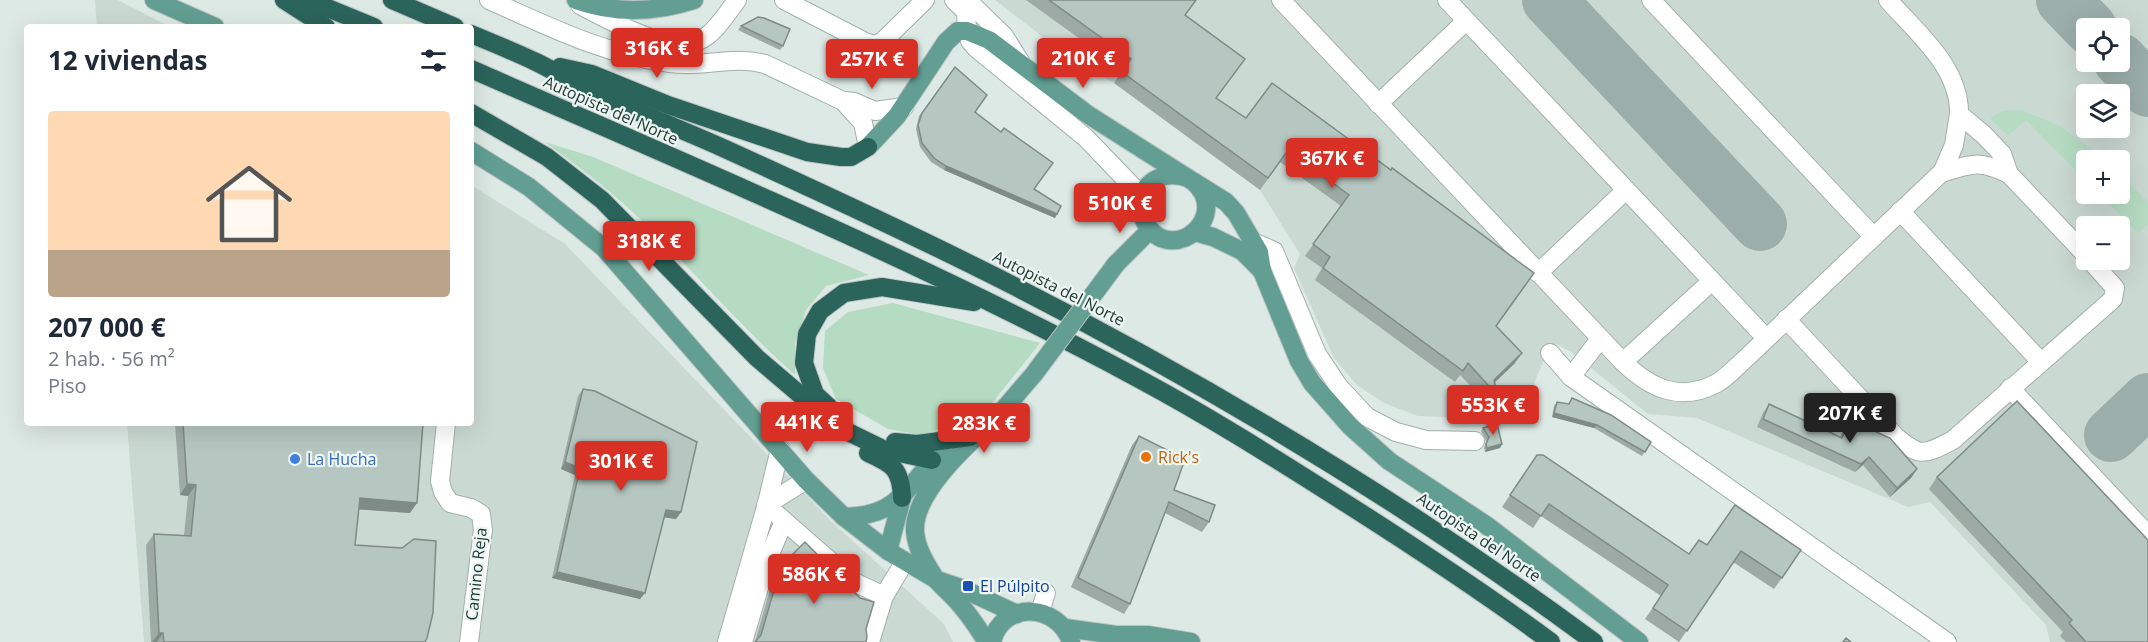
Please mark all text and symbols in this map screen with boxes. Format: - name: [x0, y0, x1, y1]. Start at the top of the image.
- map controls: [2076, 18, 2130, 270]
- button: locate: [2076, 18, 2130, 72]
- pin: 316K €: [608, 28, 706, 79]
- text: 316K €: [625, 34, 689, 61]
- pin: 210K €: [1034, 38, 1132, 89]
- pin: 257K €: [823, 39, 921, 90]
- text: 12 viviendas: [48, 42, 207, 78]
- icon: filters: [417, 44, 450, 77]
- text: 210K €: [1051, 44, 1115, 71]
- text: 257K €: [840, 45, 904, 72]
- street label: Autopista del Norte: [540, 70, 682, 150]
- button: layers: [2076, 84, 2130, 138]
- pin: 367K €: [1283, 138, 1381, 189]
- text: 367K €: [1300, 144, 1364, 171]
- icon: home: [195, 150, 303, 258]
- button: +: [2076, 150, 2130, 204]
- pin: 510K €: [1071, 183, 1169, 234]
- text: 510K €: [1088, 189, 1152, 216]
- button: −: [2076, 216, 2130, 270]
- pin: 318K €: [600, 221, 698, 272]
- text: 318K €: [617, 227, 681, 254]
- street label: Autopista del Norte: [989, 245, 1129, 331]
- text: 207 000 €: [48, 309, 166, 345]
- text: 2 hab. · 56 m²: [48, 345, 175, 372]
- text: Piso: [48, 372, 87, 399]
- pin: 553K €: [1444, 385, 1542, 436]
- text: 553K €: [1461, 391, 1525, 418]
- pin: 207K €: [1801, 393, 1899, 444]
- text: 207K €: [1818, 399, 1882, 426]
- pin: 441K €: [758, 402, 856, 453]
- pin: 283K €: [935, 403, 1033, 454]
- text: 441K €: [775, 408, 839, 435]
- text: 283K €: [952, 409, 1016, 436]
- pin: 301K €: [572, 441, 670, 492]
- place label: Rick's: [1158, 446, 1199, 468]
- text: 301K €: [589, 447, 653, 474]
- place label: La Hucha: [307, 448, 376, 470]
- marker: Rick's: [1139, 450, 1153, 464]
- marker: La Hucha: [288, 452, 302, 466]
- street label: Autopista del Norte: [1413, 487, 1545, 587]
- street label: Camino Reja: [460, 527, 492, 621]
- pin: 586K €: [765, 554, 863, 605]
- text: 586K €: [782, 560, 846, 587]
- place label: El Púlpito: [980, 575, 1050, 597]
- marker: El Púlpito: [961, 579, 975, 593]

